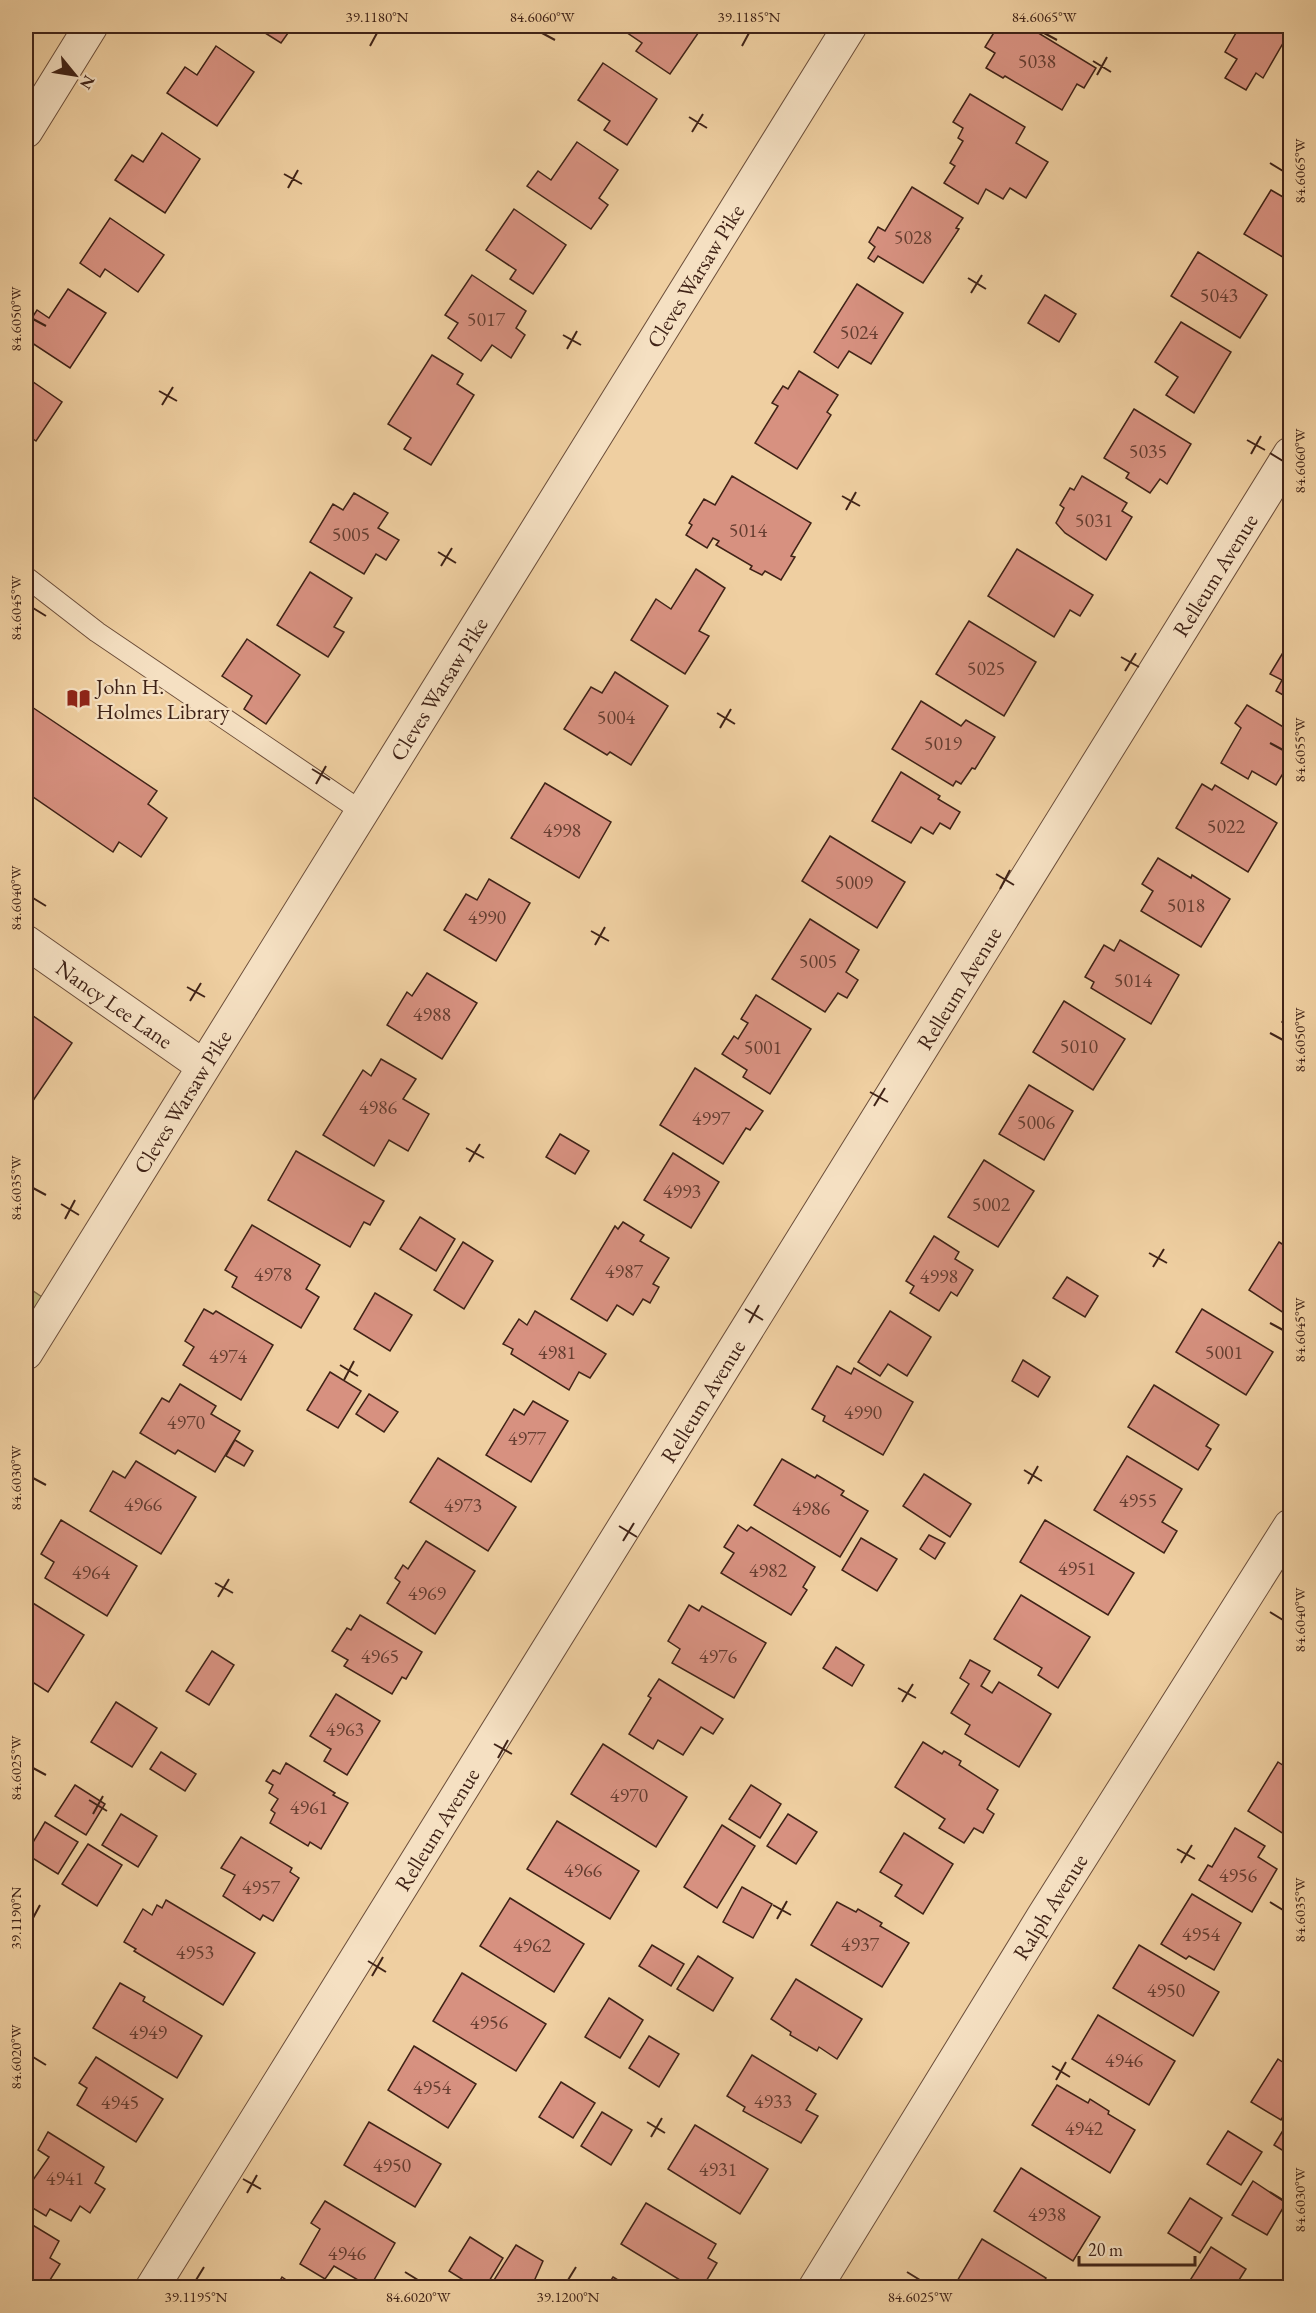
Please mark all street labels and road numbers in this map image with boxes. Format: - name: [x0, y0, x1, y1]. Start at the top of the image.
- street label: Cleves Warsaw Pike: [639, 198, 751, 353]
- street label: Relleum Avenue: [1166, 508, 1264, 642]
- street label: Cleves Warsaw Pike: [383, 611, 494, 766]
- street label: Relleum Avenue: [910, 921, 1008, 1055]
- street label: Nancy Lee Lane: [50, 953, 179, 1055]
- street label: Cleves Warsaw Pike: [127, 1024, 238, 1179]
- street label: Relleum Avenue: [653, 1334, 752, 1468]
- street label: Relleum Avenue: [388, 1762, 486, 1896]
- street label: Ralph Avenue: [1006, 1848, 1094, 1965]

